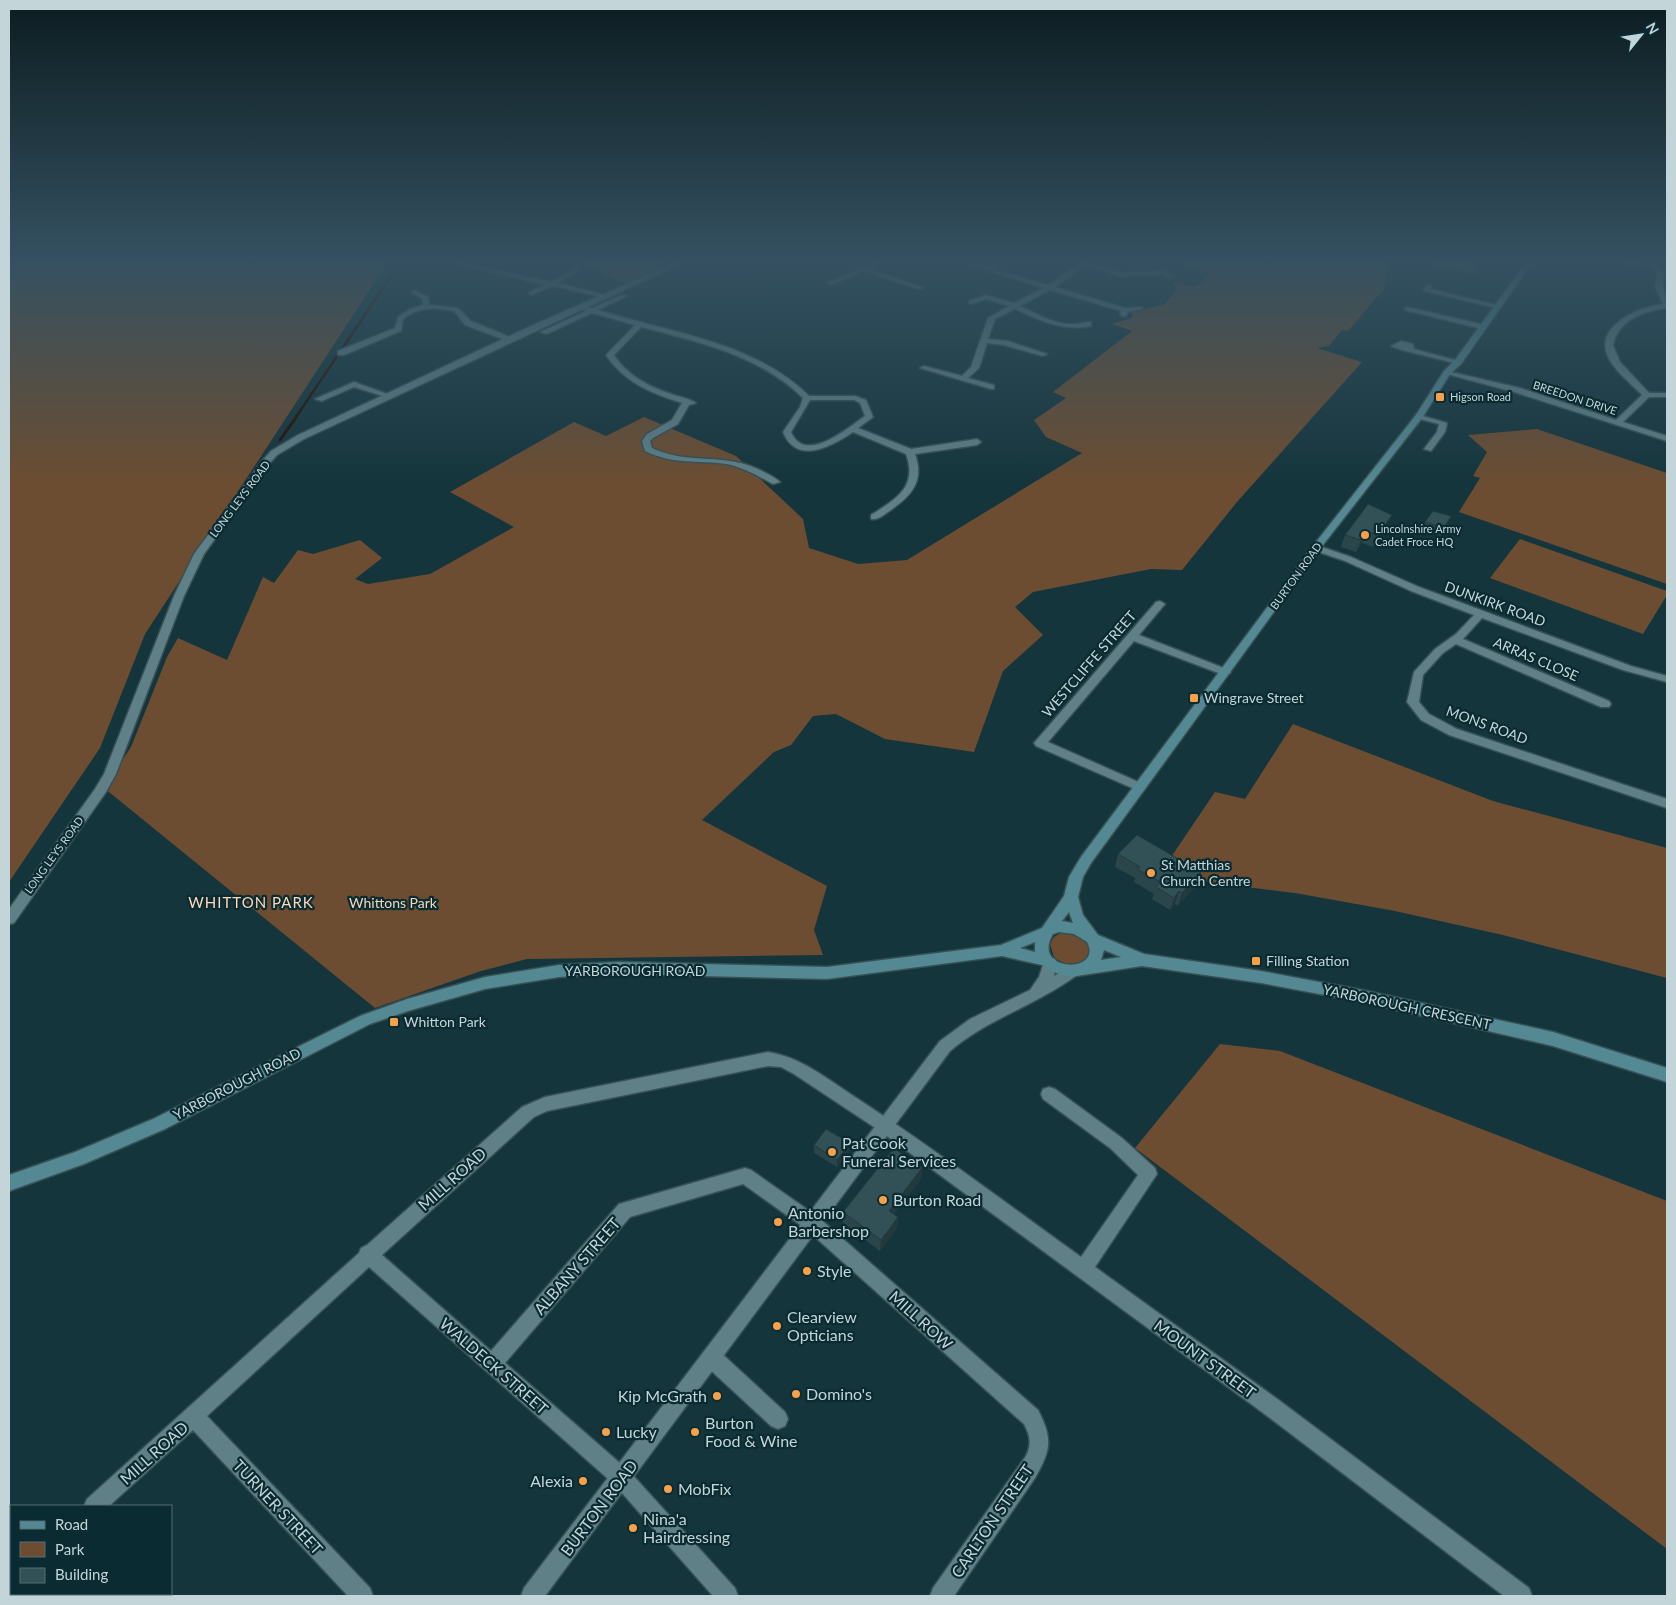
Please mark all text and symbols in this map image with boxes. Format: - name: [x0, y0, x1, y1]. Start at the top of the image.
- north arrow: [1616, 10, 1666, 60]
- text: N: [1643, 19, 1663, 37]
- street label: BREEDON DRIVE: [1532, 378, 1619, 417]
- place label: Higson Road: [1450, 390, 1511, 403]
- marker: Higson Road: [1434, 391, 1446, 403]
- street label: LONG LEYS ROAD: [207, 458, 272, 539]
- place label: Lincolnshire Army Cadet Froce HQ: [1375, 522, 1461, 548]
- marker: Lincolnshire Army Cadet Froce HQ: [1359, 529, 1371, 541]
- street label: BURTON ROAD: [1267, 540, 1324, 612]
- street label: DUNKIRK ROAD: [1442, 577, 1548, 630]
- street label: WESTCLIFFE STREET: [1038, 607, 1140, 720]
- street label: ARRAS CLOSE: [1491, 633, 1581, 684]
- place label: Wingrave Street: [1204, 689, 1304, 706]
- marker: Wingrave Street: [1188, 692, 1200, 704]
- street label: MONS ROAD: [1444, 702, 1530, 747]
- street label: LONG LEYS ROAD: [21, 814, 86, 896]
- place label: St Matthias Church Centre: [1161, 856, 1250, 889]
- marker: St Matthias Church Centre: [1145, 867, 1157, 879]
- district label: WHITTON PARK: [188, 893, 314, 911]
- park label: Whittons Park: [349, 894, 438, 911]
- place label: Filling Station: [1266, 952, 1349, 969]
- marker: Filling Station: [1250, 955, 1262, 967]
- street label: YARBOROUGH ROAD: [565, 962, 705, 979]
- street label: YARBOROUGH CRESCENT: [1322, 980, 1493, 1033]
- place label: Whitton Park: [404, 1013, 487, 1030]
- marker: Whitton Park: [388, 1016, 400, 1028]
- street label: YARBOROUGH ROAD: [170, 1044, 303, 1123]
- place label: Pat Cook Funeral Services: [842, 1133, 956, 1170]
- street label: MILL ROAD: [414, 1143, 490, 1214]
- marker: Pat Cook Funeral Services: [826, 1146, 838, 1158]
- place label: Burton Road: [893, 1190, 981, 1209]
- marker: Burton Road: [877, 1194, 889, 1206]
- place label: Antonio Barbershop: [788, 1203, 869, 1240]
- street label: ALBANY STREET: [529, 1213, 624, 1318]
- marker: Antonio Barbershop: [772, 1216, 784, 1228]
- place label: Style: [817, 1261, 852, 1280]
- marker: Style: [801, 1265, 813, 1277]
- street label: MILL ROW: [886, 1286, 957, 1353]
- place label: Clearview Opticians: [787, 1307, 857, 1344]
- street label: WALDECK STREET: [436, 1313, 553, 1418]
- street label: MOUNT STREET: [1151, 1315, 1260, 1402]
- marker: Clearview Opticians: [771, 1320, 783, 1332]
- place label: Domino's: [806, 1384, 872, 1403]
- place label: Kip McGrath: [618, 1386, 707, 1405]
- marker: Domino's: [790, 1388, 802, 1400]
- marker: Kip McGrath: [711, 1390, 723, 1402]
- place label: Burton Food & Wine: [705, 1413, 798, 1450]
- street label: MILL ROAD: [116, 1417, 192, 1488]
- place label: Lucky: [616, 1422, 657, 1441]
- marker: Lucky: [600, 1426, 612, 1438]
- marker: Burton Food & Wine: [689, 1426, 701, 1438]
- street label: TURNER STREET: [230, 1455, 328, 1558]
- street label: BURTON ROAD: [556, 1456, 641, 1559]
- street label: CARLTON STREET: [947, 1460, 1037, 1581]
- place label: Alexia: [530, 1471, 573, 1490]
- marker: Alexia: [577, 1475, 589, 1487]
- place label: MobFix: [678, 1479, 731, 1498]
- marker: MobFix: [662, 1483, 674, 1495]
- legend: [10, 1505, 172, 1595]
- place label: Nina'a Hairdressing: [643, 1509, 730, 1546]
- text: Road: [55, 1515, 88, 1533]
- marker: Nina'a Hairdressing: [627, 1522, 639, 1534]
- text: Park: [55, 1540, 85, 1558]
- text: Building: [55, 1565, 108, 1583]

